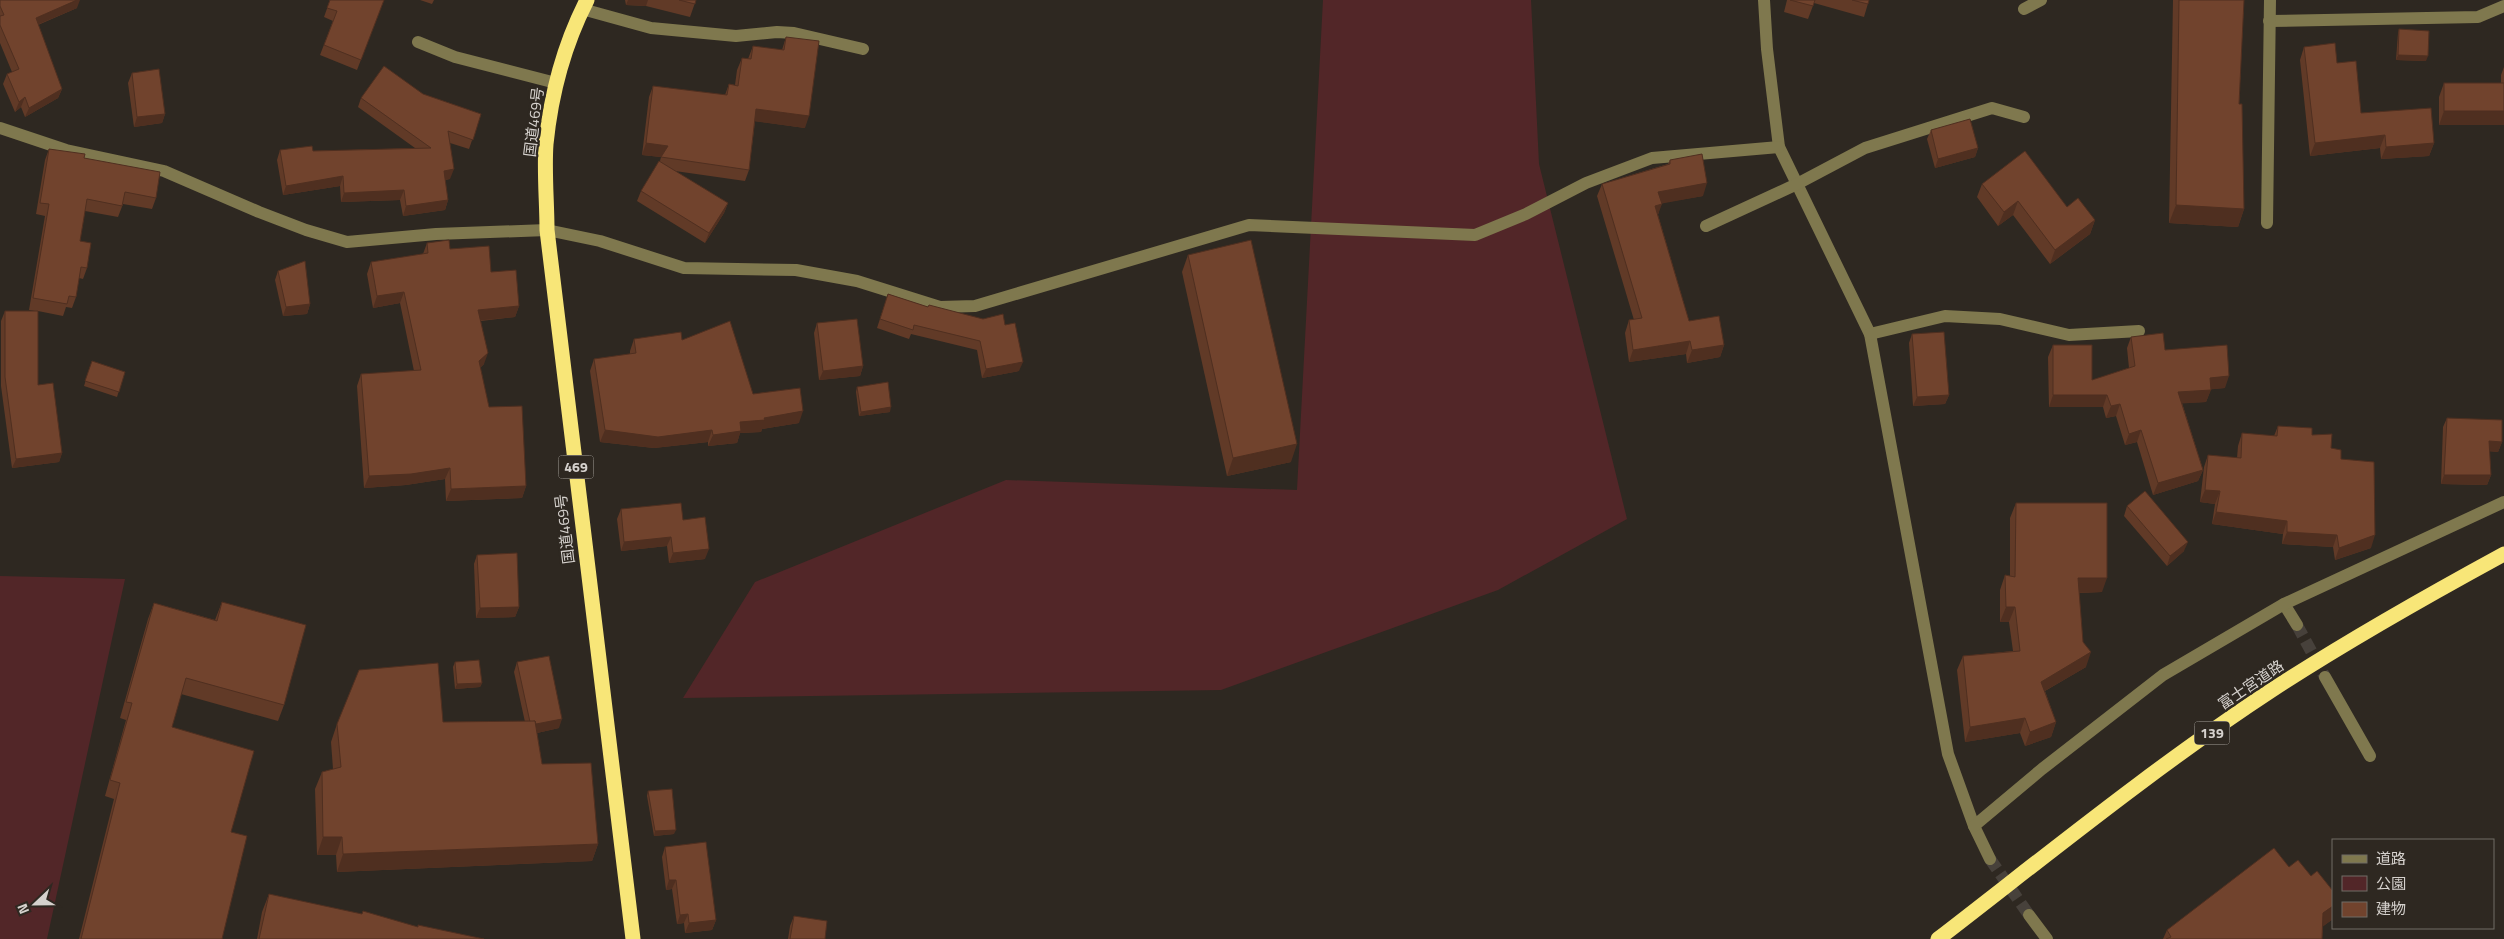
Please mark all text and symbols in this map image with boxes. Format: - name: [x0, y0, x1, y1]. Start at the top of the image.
- street label: 国道469号: [518, 86, 549, 158]
- road number: 469: [558, 456, 594, 478]
- street label: 国道469号: [549, 493, 580, 565]
- street label: 富士宮道路: [2213, 654, 2288, 715]
- road number: 139: [2194, 721, 2230, 744]
- legend: [2332, 839, 2494, 929]
- text: 道路: [2376, 847, 2406, 870]
- text: 公園: [2376, 872, 2406, 895]
- north arrow: [10, 879, 60, 929]
- text: 建物: [2376, 897, 2406, 920]
- text: N: [11, 901, 34, 917]

